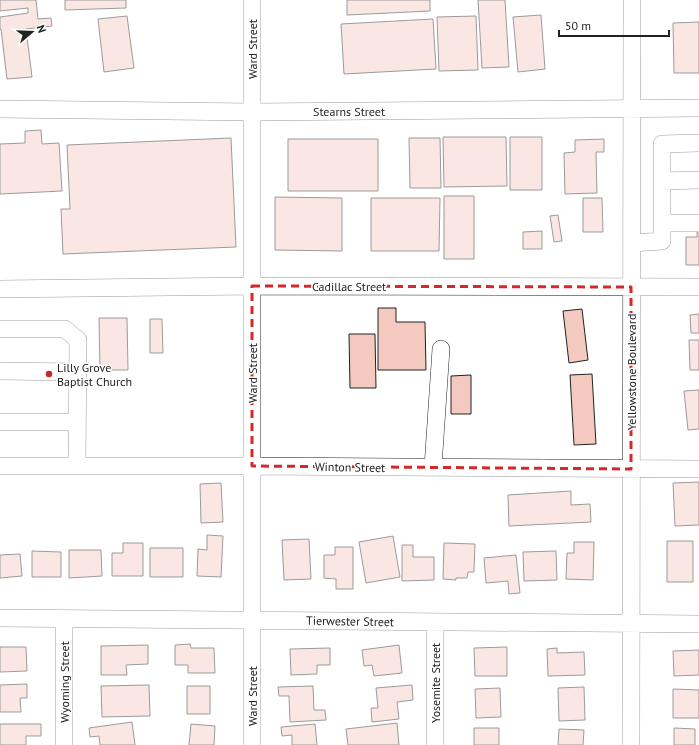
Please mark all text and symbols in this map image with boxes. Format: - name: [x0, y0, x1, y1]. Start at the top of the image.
- north arrow: [12, 12, 52, 52]
- scale bar: [559, 12, 669, 38]
- text: 50 m: [565, 18, 591, 33]
- street label: Ward Street: [245, 19, 260, 79]
- text: N: [34, 23, 49, 34]
- street label: Stearns Street: [313, 104, 385, 119]
- street label: Cadillac Street: [312, 279, 386, 294]
- street label: Yellowstone Boulevard: [624, 314, 639, 430]
- street label: Ward Street: [245, 343, 260, 403]
- place label: Lilly Grove Baptist Church: [57, 360, 132, 389]
- marker: Lilly Grove Baptist Church: [44, 369, 54, 379]
- street label: Winton Street: [315, 459, 385, 475]
- street label: Tierwester Street: [306, 613, 394, 629]
- street label: Wyoming Street: [57, 641, 72, 723]
- street label: Yosemite Street: [428, 643, 443, 723]
- street label: Ward Street: [245, 666, 260, 726]

